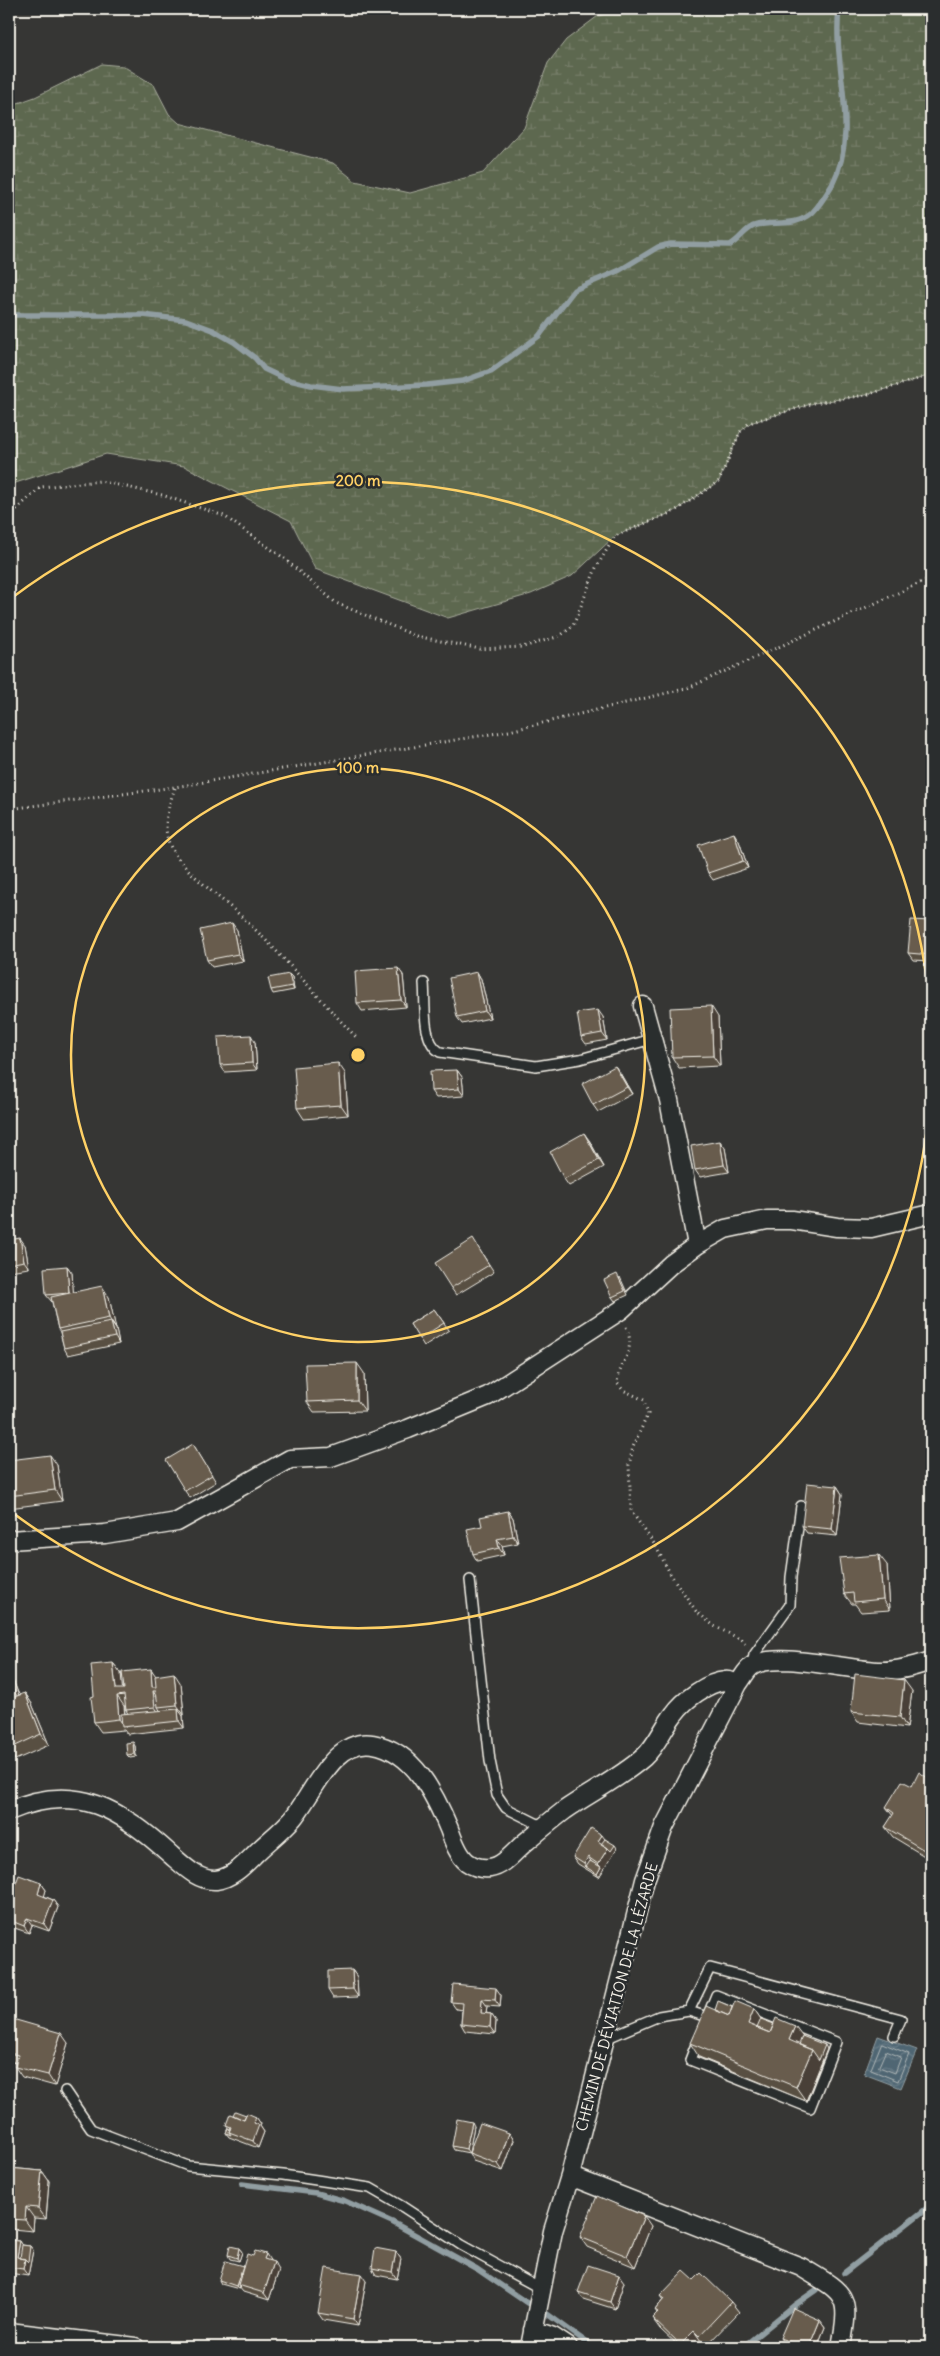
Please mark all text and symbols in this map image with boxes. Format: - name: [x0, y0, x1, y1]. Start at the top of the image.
- text: 200 m: [336, 471, 380, 490]
- text: 100 m: [337, 758, 379, 777]
- centre of rings: [349, 1046, 367, 1064]
- street label: CHEMIN DE DÉVIATION DE LA LÉZARDE: [571, 1860, 662, 2133]

